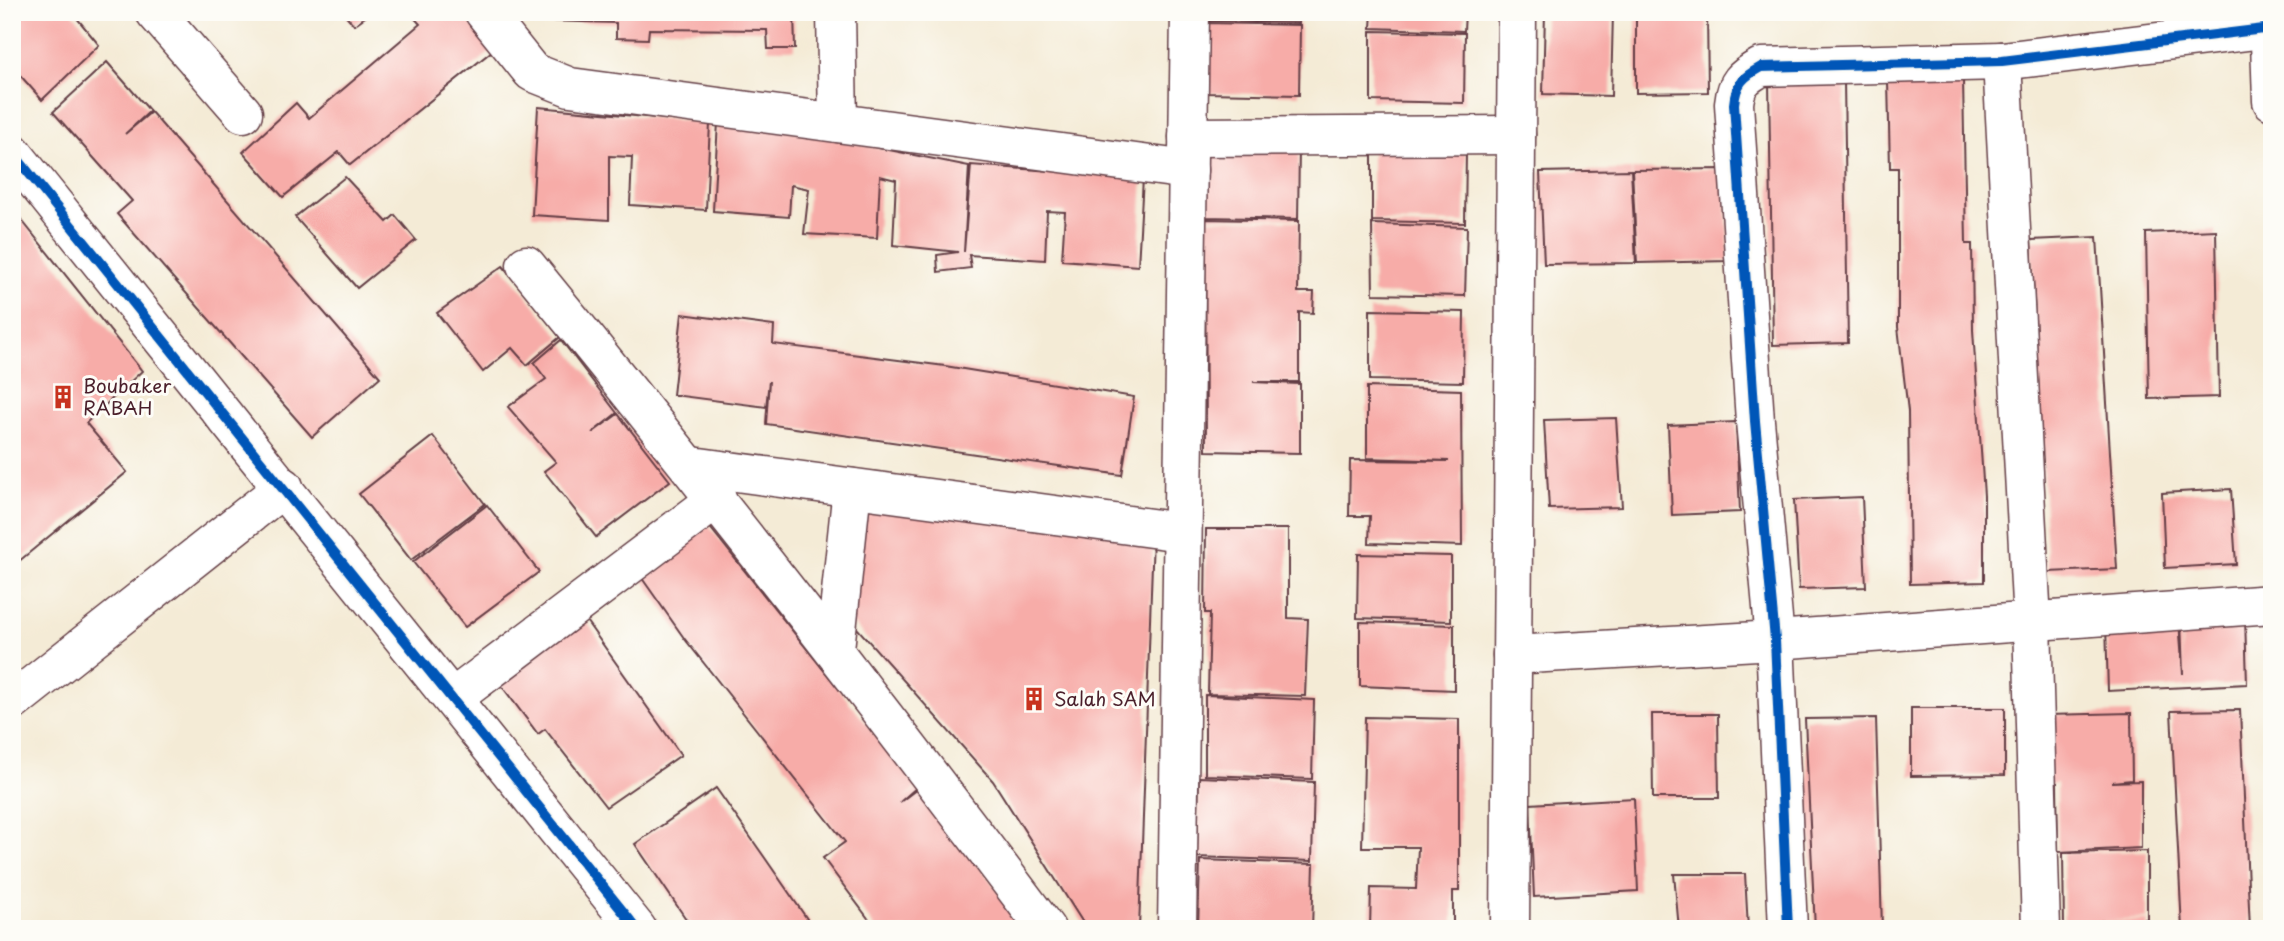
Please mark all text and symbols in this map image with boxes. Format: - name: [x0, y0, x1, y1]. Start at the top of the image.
- place label: Boubaker RABAH: [83, 371, 171, 421]
- building icon: Boubaker RABAH: [49, 383, 77, 411]
- place label: Salah SAM: [1054, 684, 1156, 712]
- building icon: Salah SAM: [1020, 685, 1048, 713]

